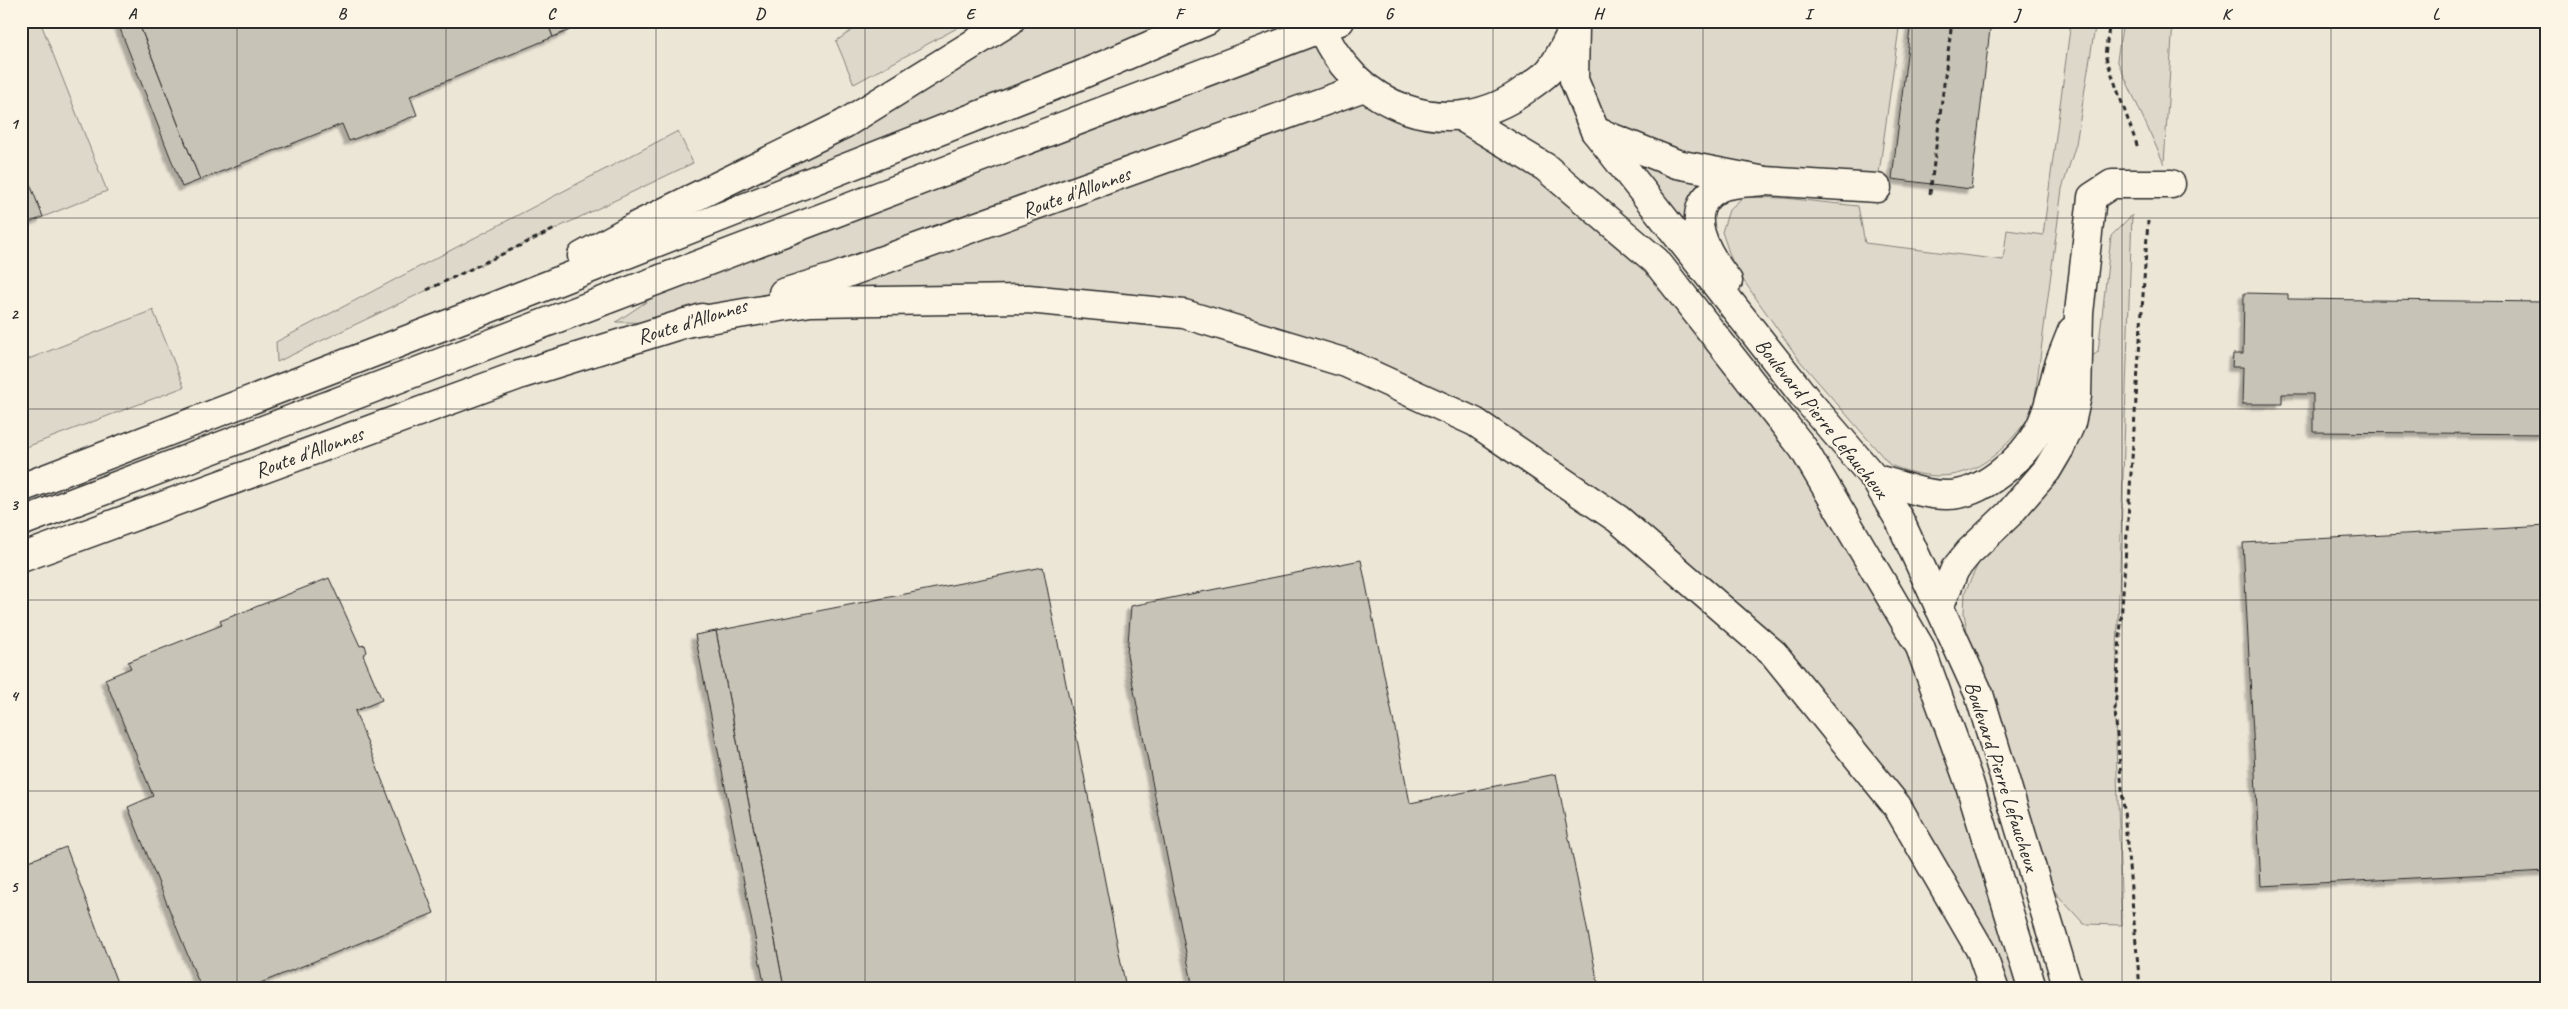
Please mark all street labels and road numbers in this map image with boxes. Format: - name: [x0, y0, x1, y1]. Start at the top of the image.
- street label: Route d'Allonnes: [1018, 160, 1136, 224]
- street label: Route d'Allonnes: [634, 291, 752, 350]
- street label: Boulevard Pierre Lefaucheux: [1750, 333, 1896, 505]
- street label: Route d'Allonnes: [251, 420, 369, 484]
- street label: Boulevard Pierre Lefaucheux: [1959, 678, 2046, 876]

